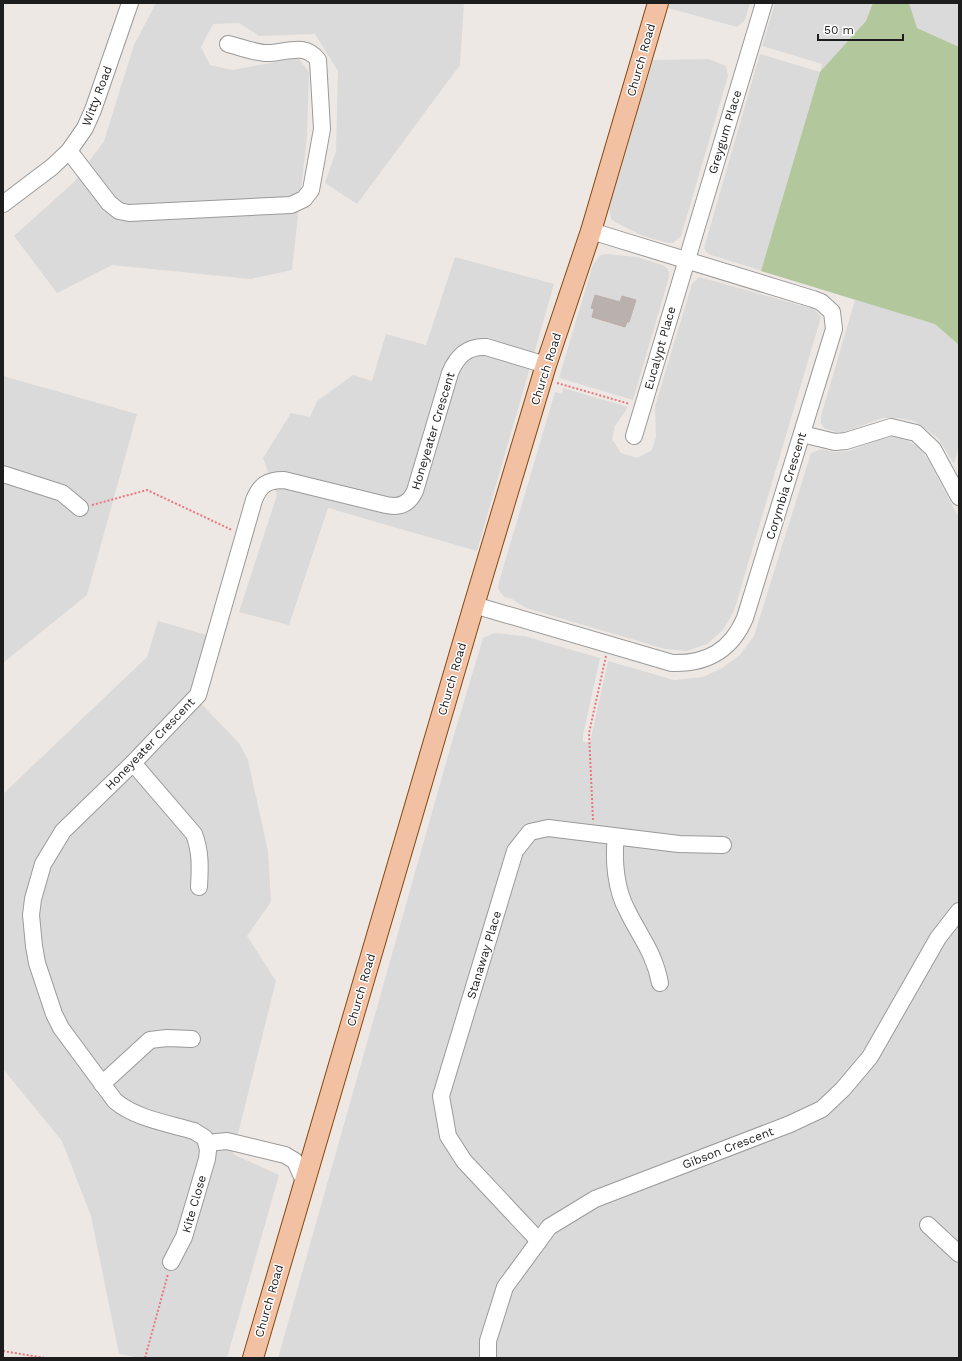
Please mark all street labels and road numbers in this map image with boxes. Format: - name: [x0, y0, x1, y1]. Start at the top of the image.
- street label: Church Road: [624, 22, 658, 98]
- street label: Witty Road: [79, 64, 115, 128]
- street label: Greygum Place: [706, 88, 744, 176]
- street label: Eucalypt Place: [641, 305, 679, 391]
- street label: Church Road: [528, 331, 564, 407]
- street label: Honeyeater Crescent: [408, 370, 458, 492]
- street label: Corymbia Crescent: [763, 431, 809, 541]
- street label: Church Road: [435, 641, 469, 717]
- street label: Honeyeater Crescent: [102, 695, 198, 793]
- street label: Stanaway Place: [464, 909, 504, 1001]
- street label: Church Road: [344, 952, 378, 1028]
- street label: Gibson Crescent: [680, 1124, 776, 1172]
- street label: Kite Close: [179, 1173, 209, 1235]
- street label: Church Road: [252, 1263, 286, 1339]

